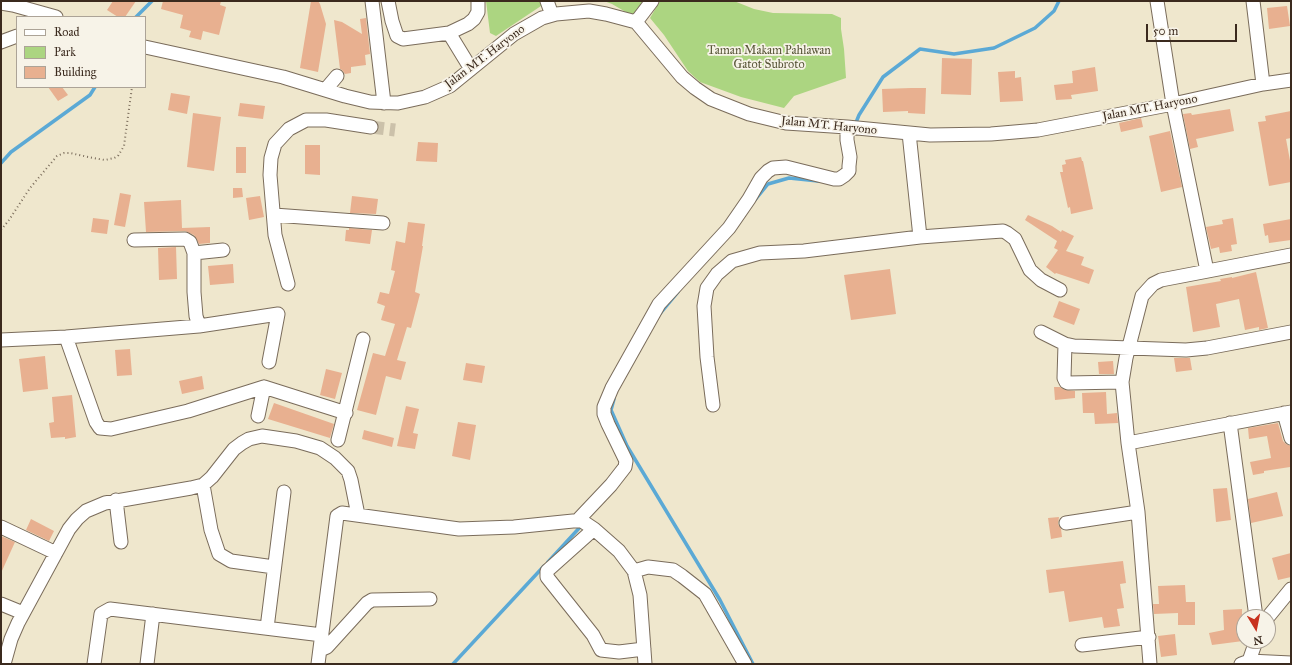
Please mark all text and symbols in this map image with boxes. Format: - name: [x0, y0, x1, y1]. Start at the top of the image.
- legend: [16, 16, 146, 88]
- scale bar: [1148, 16, 1239, 42]
- street label: Jalan MT. Haryono: [442, 22, 528, 92]
- text: 50 m: [1153, 24, 1178, 38]
- text: Road: [54, 25, 80, 39]
- park label: Taman Makam Pahlawan Gatot Subroto: [707, 44, 831, 72]
- text: Park: [54, 45, 76, 59]
- text: Building: [54, 65, 96, 79]
- street label: Jalan MT. Haryono: [1101, 92, 1199, 124]
- street label: Jalan MT. Haryono: [780, 114, 878, 138]
- north arrow: [1236, 609, 1276, 649]
- text: N: [1252, 633, 1264, 648]

